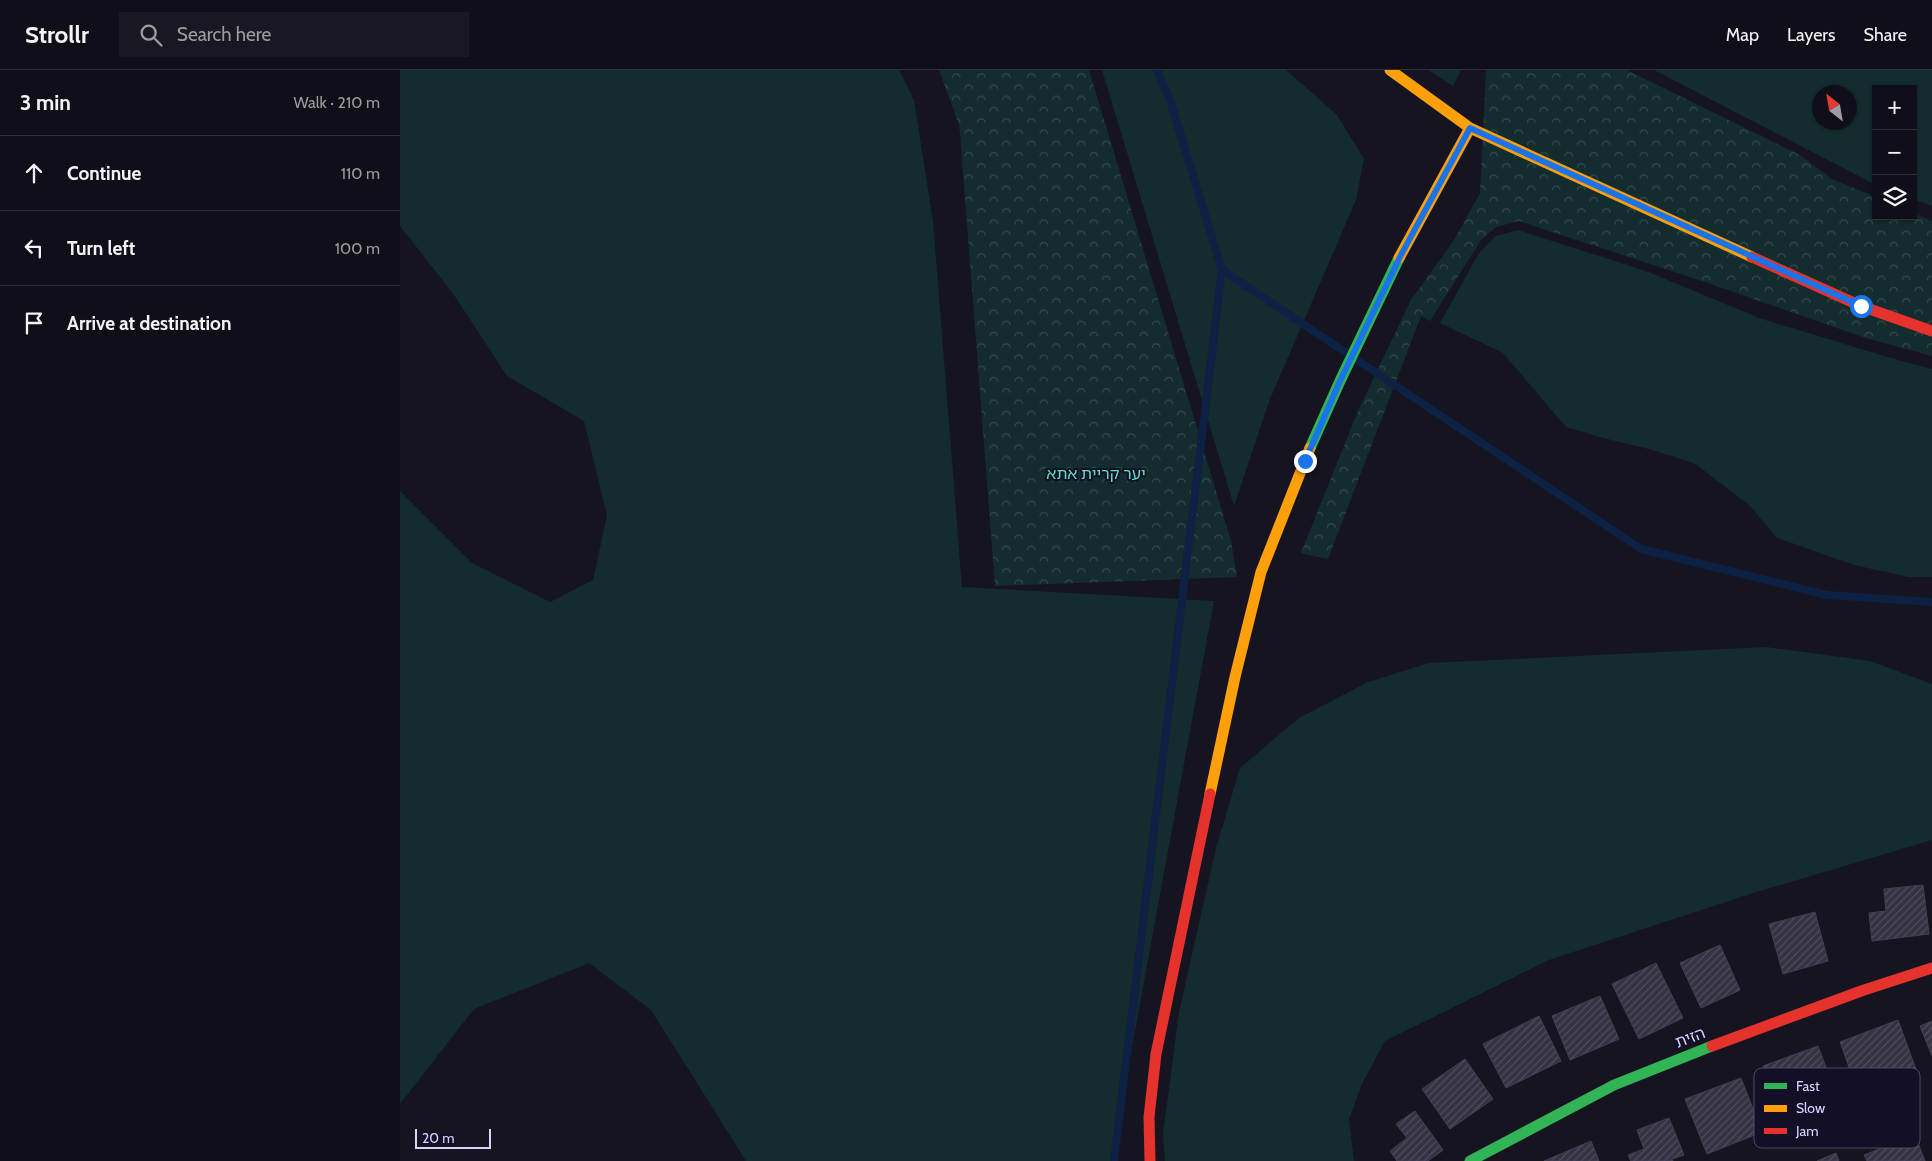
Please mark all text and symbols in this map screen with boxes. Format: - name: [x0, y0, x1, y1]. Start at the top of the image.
- search box: [119, 12, 469, 57]
- text: Strollr: [25, 20, 89, 49]
- icon: search: [137, 21, 165, 49]
- text: Search here: [177, 23, 271, 46]
- text: Map: [1726, 24, 1759, 46]
- text: Layers: [1787, 24, 1836, 46]
- text: Share: [1864, 24, 1907, 46]
- north arrow: [1812, 85, 1857, 130]
- map controls: [1872, 85, 1917, 220]
- button: +: [1872, 85, 1917, 130]
- text: 3 min: [20, 90, 71, 115]
- text: Walk · 210 m: [293, 93, 380, 112]
- button: −: [1872, 130, 1917, 175]
- icon: ahead: [20, 159, 48, 187]
- text: Continue: [67, 162, 141, 185]
- text: 110 m: [341, 164, 380, 183]
- button: layers: [1872, 175, 1917, 220]
- icon: left: [20, 234, 48, 262]
- text: Turn left: [67, 237, 135, 260]
- text: 100 m: [335, 239, 380, 258]
- route start: [1850, 295, 1873, 318]
- icon: arrive: [20, 309, 48, 337]
- text: Arrive at destination: [67, 312, 231, 335]
- route end: [1294, 450, 1317, 473]
- park label: יער קריית אתא: [1046, 464, 1146, 483]
- street label: הזית: [1672, 1023, 1708, 1052]
- legend: [1754, 1068, 1920, 1148]
- text: Fast: [1796, 1077, 1820, 1095]
- text: Slow: [1796, 1099, 1825, 1117]
- text: Jam: [1795, 1122, 1818, 1140]
- scale bar: [415, 1126, 491, 1149]
- text: 20 m: [422, 1129, 455, 1147]

